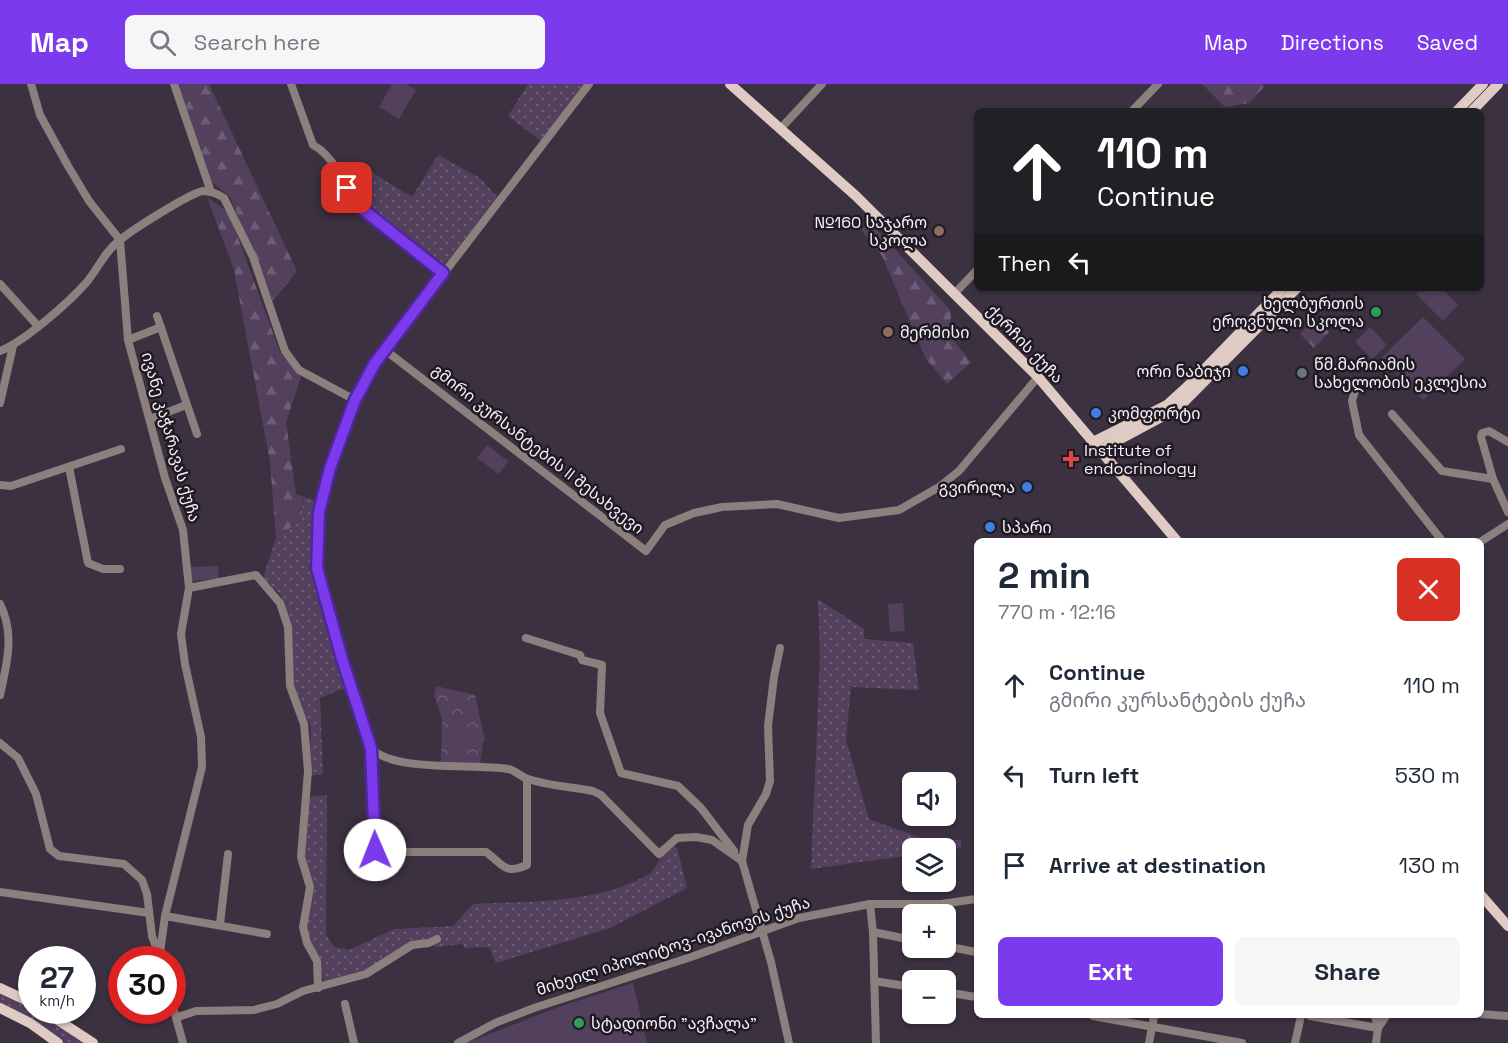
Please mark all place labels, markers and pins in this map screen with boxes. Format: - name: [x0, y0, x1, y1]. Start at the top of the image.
- pin: [321, 162, 372, 213]
- place label: №160 საჯარო სკოლა: [814, 212, 927, 251]
- marker: №160 საჯარო სკოლა: [932, 224, 946, 238]
- place label: ხელბურთის ეროვნული სკოლა: [1212, 293, 1364, 332]
- marker: ხელბურთის ეროვნული სკოლა: [1369, 305, 1383, 319]
- place label: მერმისი: [900, 322, 969, 343]
- marker: მერმისი: [881, 325, 895, 339]
- place label: წმ.მარიამის სახელობის ეკლესია: [1314, 354, 1487, 393]
- place label: ორი ნაბიჯი: [1137, 361, 1231, 382]
- marker: ორი ნაბიჯი: [1236, 364, 1250, 378]
- marker: წმ.მარიამის სახელობის ეკლესია: [1295, 366, 1309, 380]
- place label: კომფორტი: [1108, 403, 1201, 424]
- marker: კომფორტი: [1089, 406, 1103, 420]
- place label: Institute of endocrinology: [1084, 440, 1197, 479]
- marker: Institute of endocrinology: [1062, 450, 1080, 468]
- place label: გვირილა: [939, 477, 1015, 498]
- marker: გვირილა: [1020, 480, 1034, 494]
- place label: სპარი: [1002, 517, 1052, 538]
- marker: სპარი: [983, 520, 997, 534]
- place label: სტადიონი "ავჩალა": [591, 1013, 757, 1034]
- marker: სტადიონი "ავჩალა": [572, 1016, 586, 1030]

